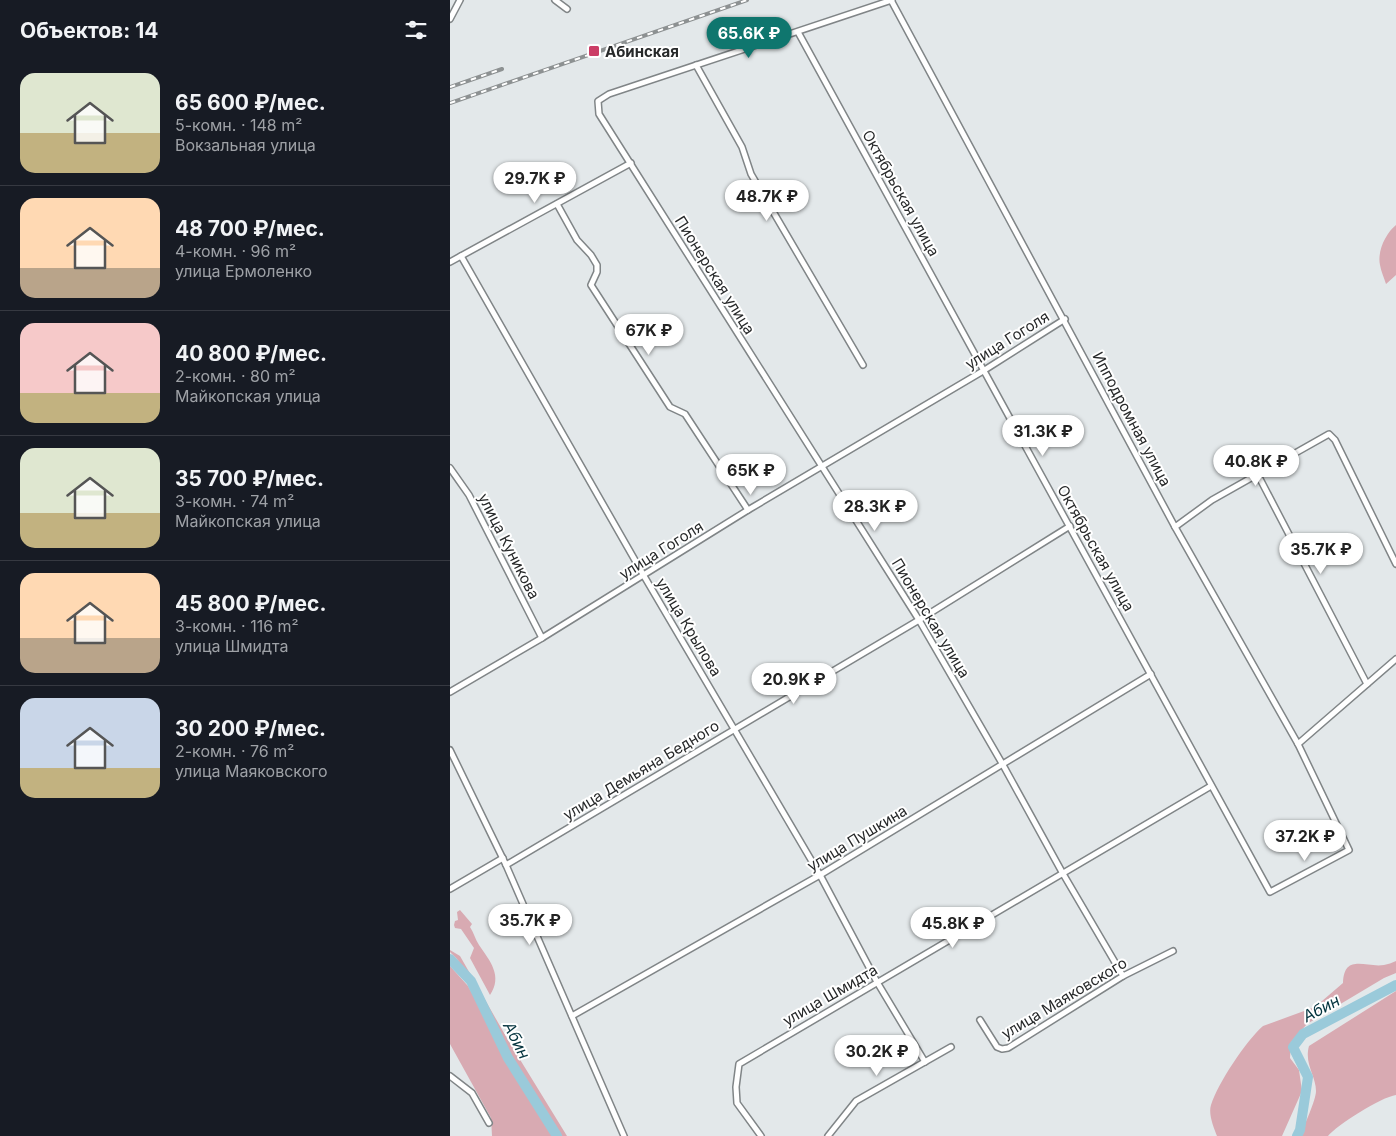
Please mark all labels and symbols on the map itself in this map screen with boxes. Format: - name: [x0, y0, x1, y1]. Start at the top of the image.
- pin: 65.6K ₽: [703, 17, 795, 59]
- place label: Абинская: [605, 42, 679, 61]
- marker: Абинская: [587, 44, 601, 58]
- street label: Октябрьская улица: [858, 126, 944, 260]
- pin: 29.7K ₽: [489, 162, 581, 204]
- pin: 48.7K ₽: [721, 180, 813, 222]
- street label: Пионерская улица: [671, 212, 759, 338]
- street label: улица Гоголя: [961, 307, 1053, 373]
- pin: 67K ₽: [614, 314, 684, 356]
- street label: Ипподромная улица: [1089, 349, 1175, 489]
- pin: 31.3K ₽: [997, 414, 1089, 457]
- pin: 40.8K ₽: [1210, 444, 1302, 487]
- pin: 65K ₽: [716, 454, 786, 496]
- street label: Октябрьская улица: [1053, 481, 1139, 615]
- street label: улица Куникова: [474, 490, 544, 602]
- pin: 28.3K ₽: [829, 490, 921, 532]
- street label: улица Гоголя: [615, 517, 707, 583]
- pin: 35.7K ₽: [1275, 532, 1367, 575]
- street label: Пионерская улица: [888, 555, 974, 681]
- street label: улица Крылова: [652, 574, 726, 680]
- pin: 20.9K ₽: [748, 662, 840, 705]
- street label: улица Демьяна Бедного: [560, 716, 722, 824]
- street label: улица Пушкина: [804, 801, 910, 875]
- pin: 37.2K ₽: [1259, 820, 1351, 862]
- pin: 35.7K ₽: [484, 904, 576, 946]
- pin: 45.8K ₽: [907, 906, 999, 949]
- street label: улица Маяковского: [998, 953, 1130, 1043]
- street label: улица Шмидта: [779, 960, 881, 1030]
- water label: Абин: [1298, 990, 1343, 1027]
- water label: Абин: [499, 1017, 535, 1062]
- pin: 30.2K ₽: [831, 1034, 923, 1077]

